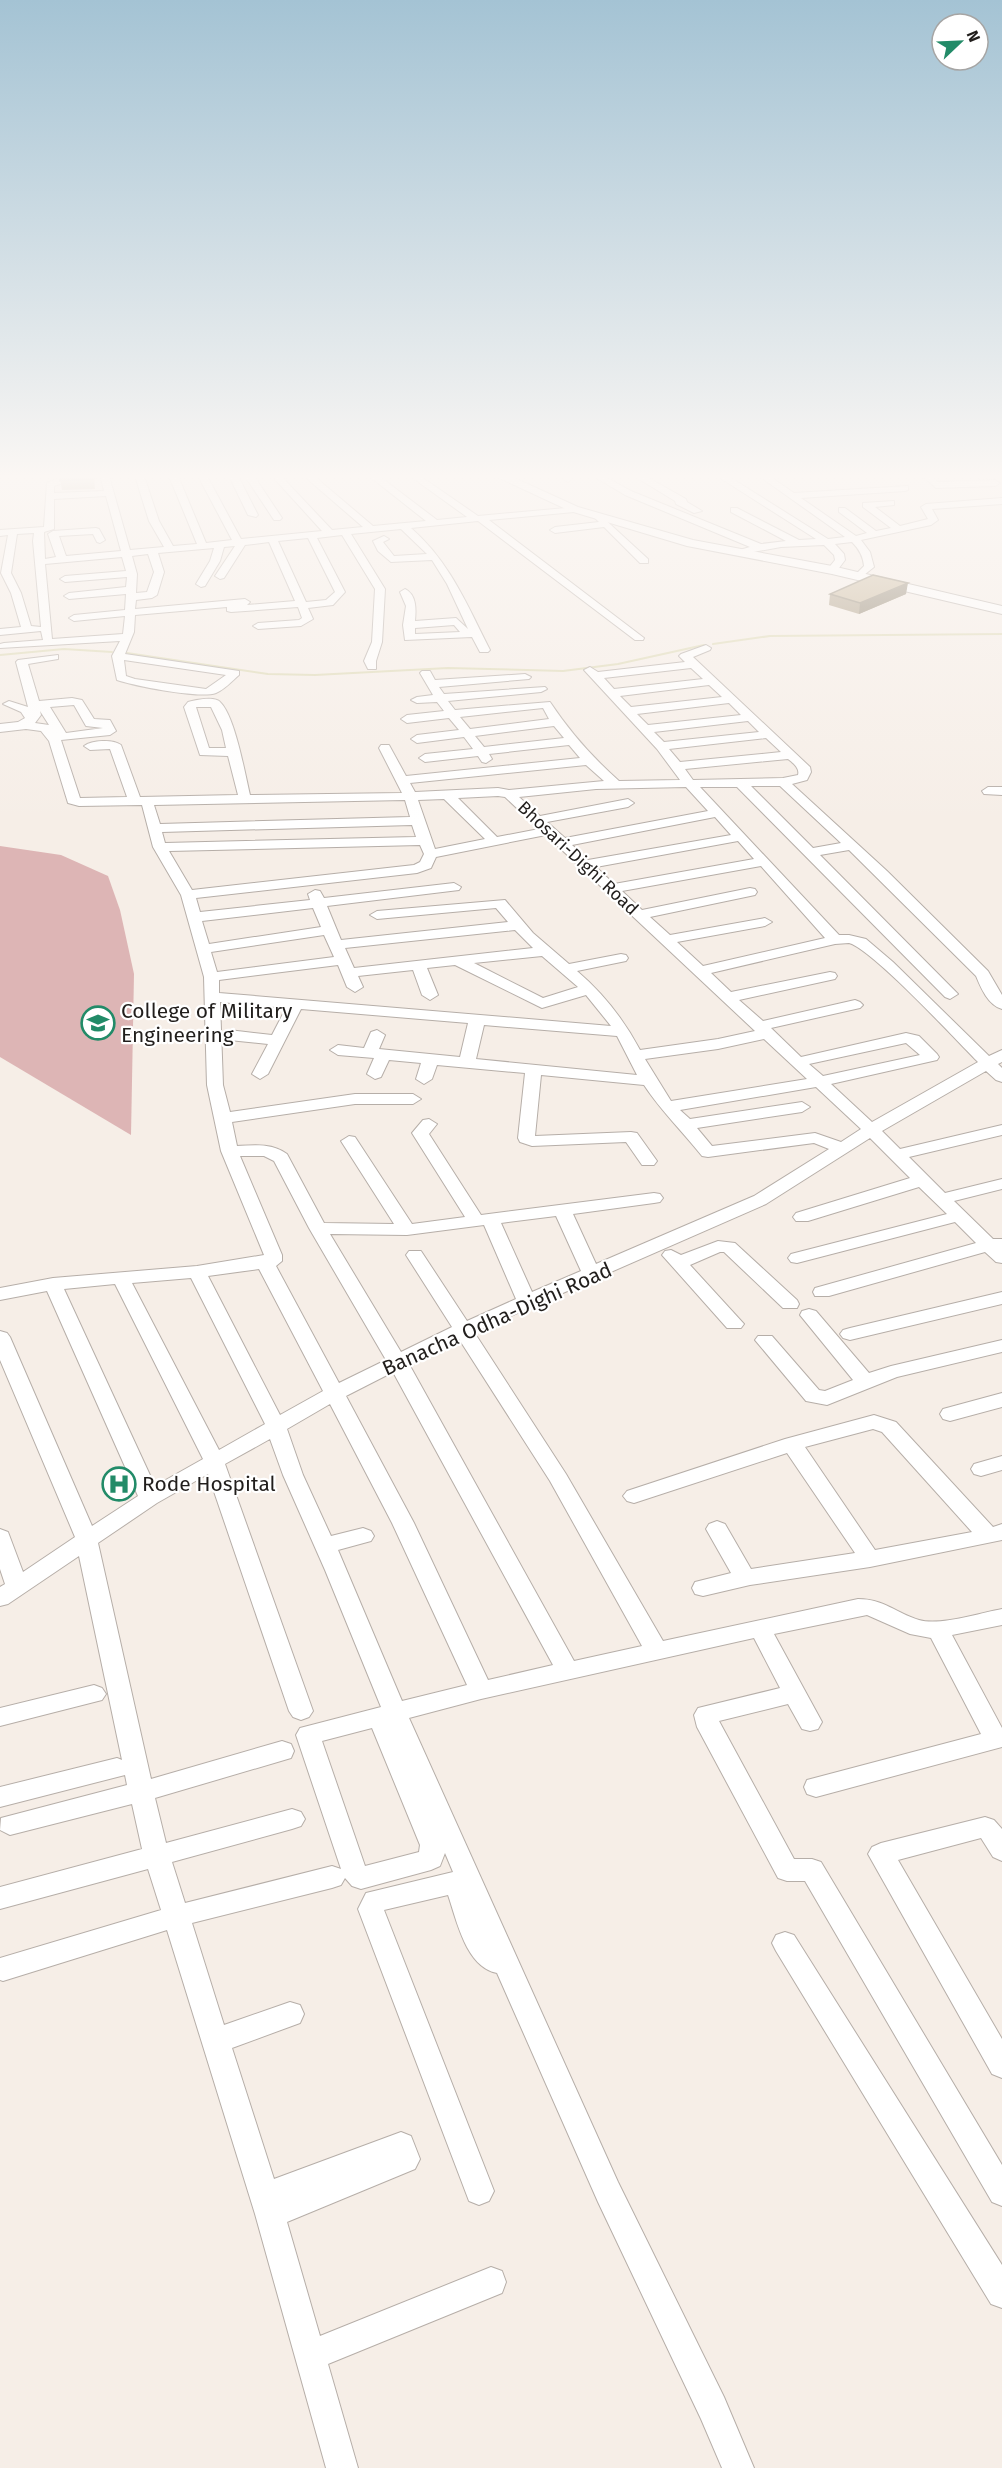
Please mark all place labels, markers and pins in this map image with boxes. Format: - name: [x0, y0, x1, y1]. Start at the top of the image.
- place label: College of Military Engineering: [121, 998, 293, 1048]
- school or university icon: College of Military Engineering: [80, 1005, 116, 1041]
- hospital icon: Rode Hospital: [101, 1466, 137, 1502]
- place label: Rode Hospital: [142, 1471, 276, 1497]

